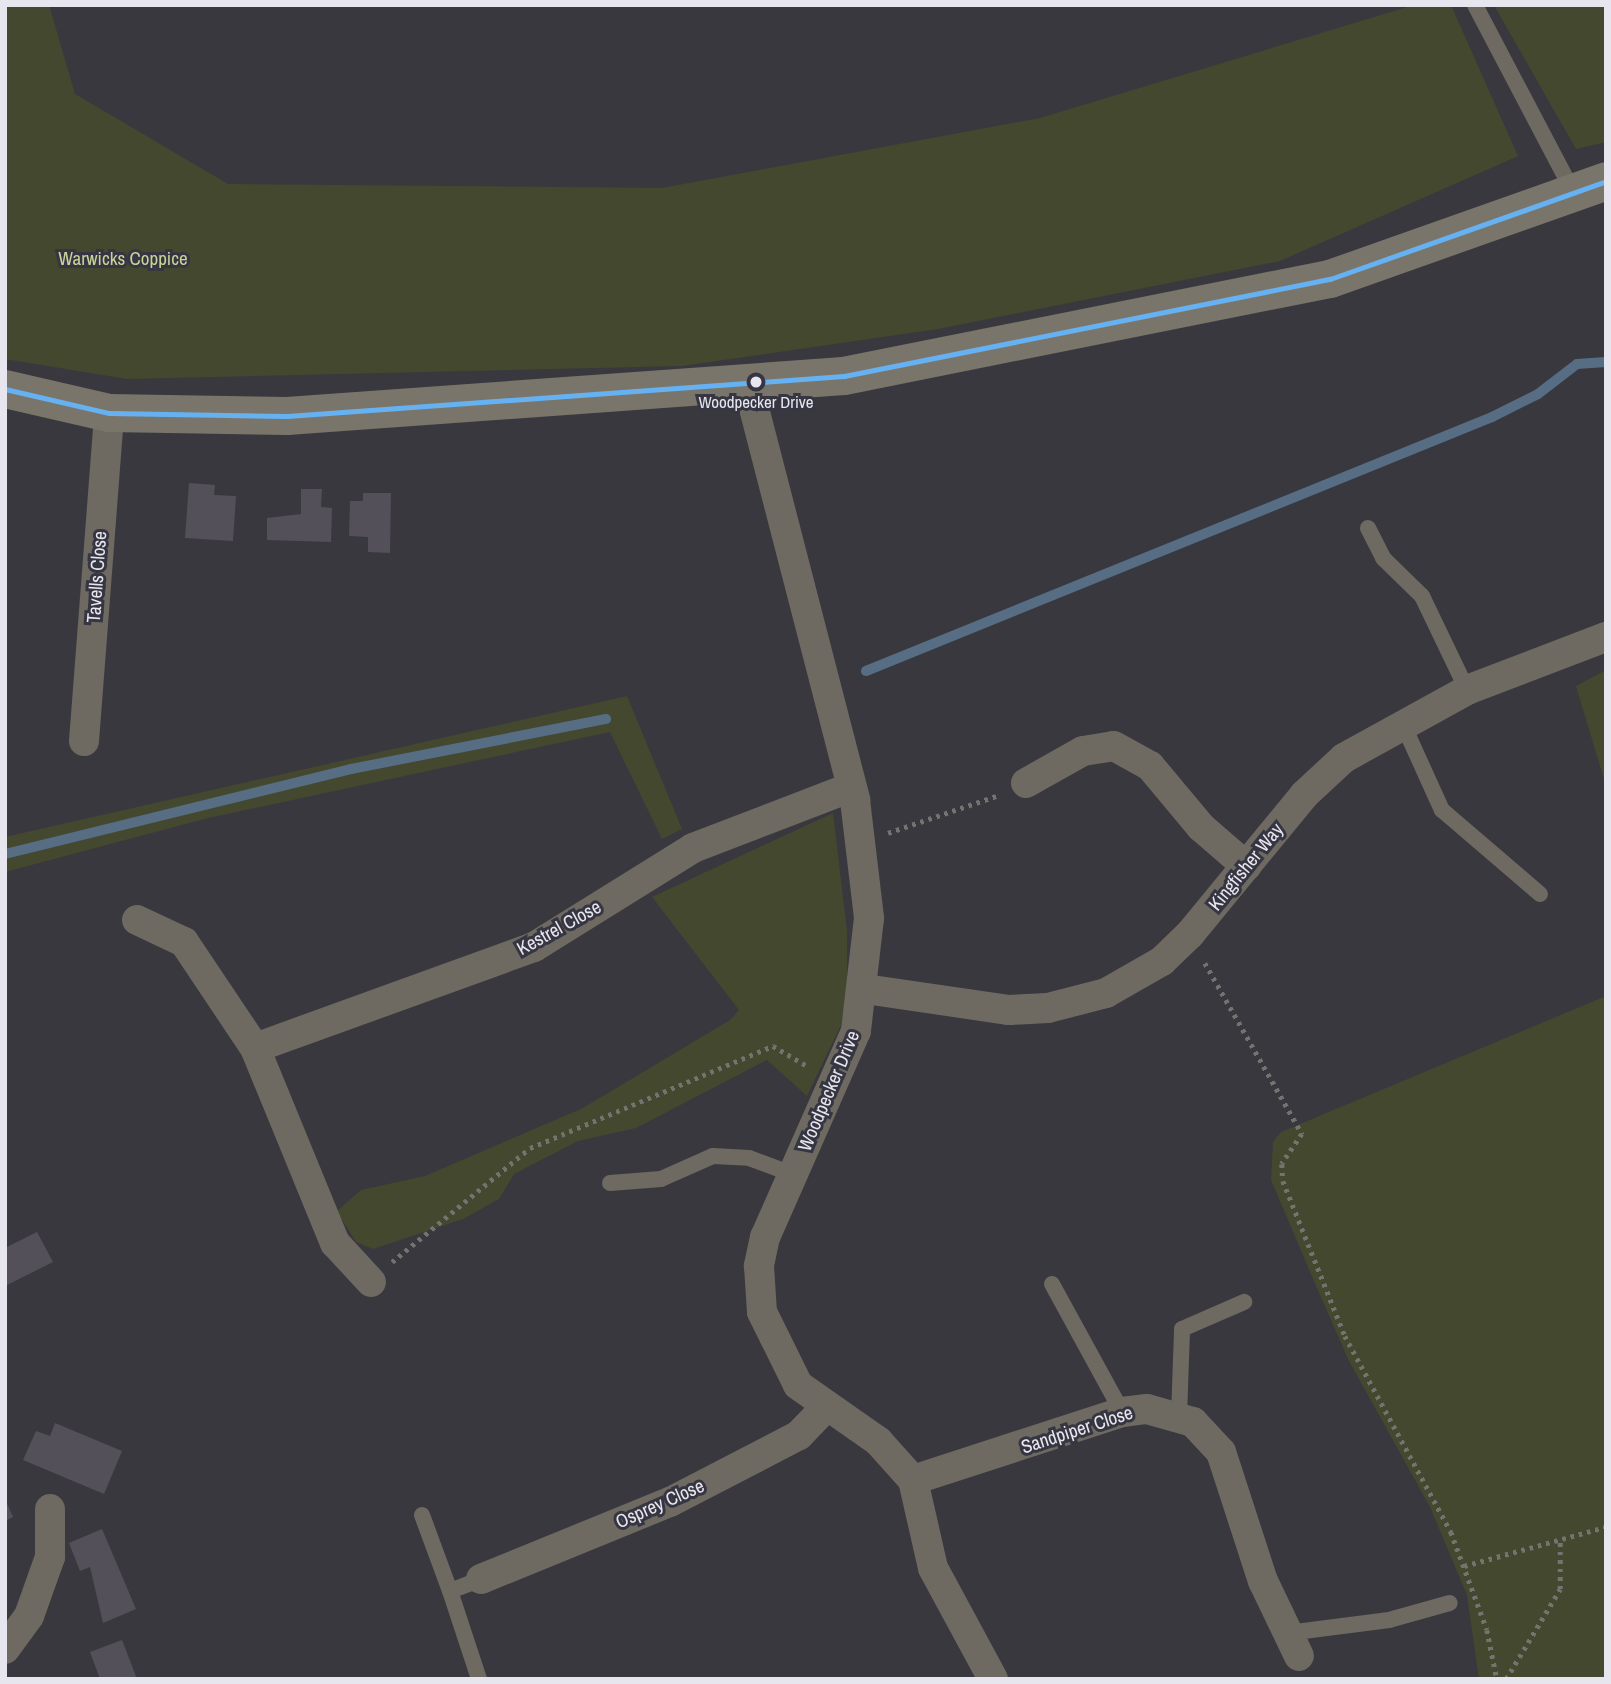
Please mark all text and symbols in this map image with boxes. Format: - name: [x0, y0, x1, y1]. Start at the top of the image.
- park label: Warwicks Coppice: [58, 248, 188, 270]
- marker: Woodpecker Drive: [749, 375, 763, 389]
- place label: Woodpecker Drive: [698, 392, 814, 412]
- street label: Tavells Close: [82, 530, 112, 624]
- street label: Kingfisher Way: [1204, 819, 1288, 915]
- street label: Kestrel Close: [513, 896, 605, 960]
- street label: Woodpecker Drive: [793, 1027, 865, 1155]
- street label: Sandpiper Close: [1018, 1401, 1136, 1459]
- street label: Osprey Close: [612, 1474, 708, 1534]

